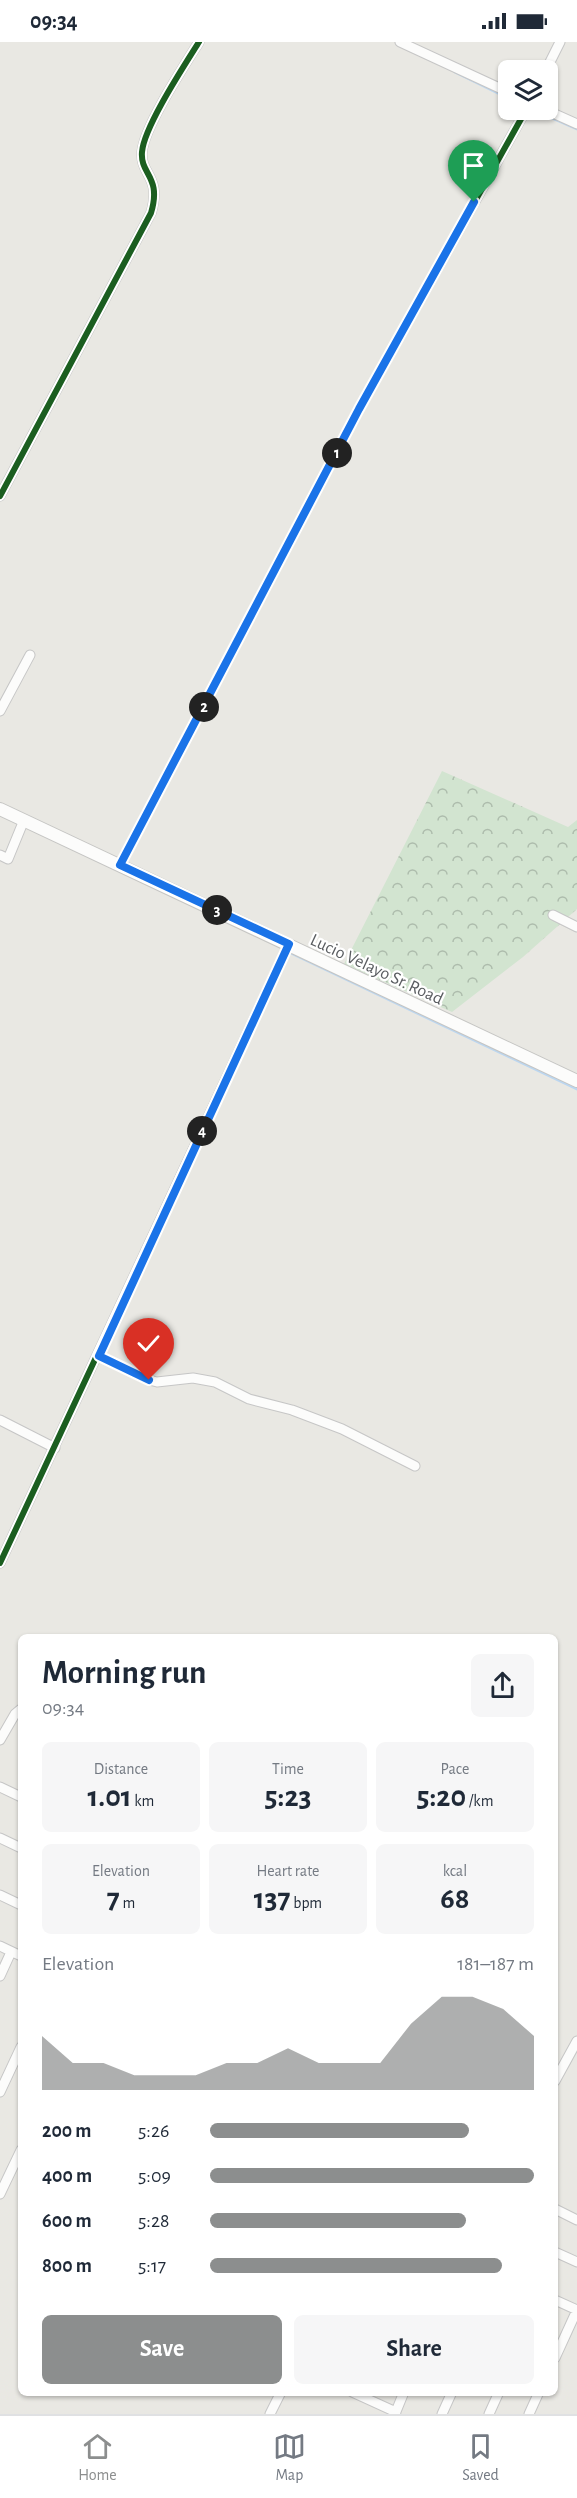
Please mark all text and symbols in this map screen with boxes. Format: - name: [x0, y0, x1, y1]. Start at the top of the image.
- text: 09:34: [30, 10, 78, 32]
- map controls: [498, 60, 558, 120]
- button: layers: [498, 60, 558, 120]
- pin: [448, 140, 499, 202]
- icon: arrive: [457, 149, 490, 182]
- pin: 1: [322, 438, 352, 468]
- text: 1: [334, 445, 340, 461]
- pin: 2: [189, 692, 219, 722]
- text: 2: [200, 699, 208, 715]
- pin: 3: [202, 895, 232, 925]
- text: 3: [214, 902, 220, 918]
- street label: Lucio Velayo Sr. Road: [307, 931, 446, 1009]
- pin: 4: [187, 1116, 217, 1146]
- text: 4: [198, 1123, 206, 1139]
- pin: [123, 1318, 174, 1380]
- icon: check: [132, 1327, 165, 1360]
- button: share: [471, 1654, 534, 1717]
- text: Morning run: [42, 1657, 206, 1690]
- text: 09:34: [42, 1698, 84, 1718]
- text: Distance: [94, 1761, 148, 1777]
- text: Time: [272, 1761, 304, 1777]
- text: Pace: [441, 1761, 469, 1777]
- text: 1.01: [88, 1782, 132, 1812]
- text: 5:23: [265, 1782, 311, 1812]
- text: 5:20: [417, 1782, 466, 1812]
- text: km: [132, 1793, 154, 1809]
- text: /km: [466, 1793, 493, 1809]
- text: Elevation: [92, 1863, 150, 1879]
- text: Heart rate: [257, 1863, 319, 1879]
- text: kcal: [443, 1863, 467, 1879]
- text: 7: [107, 1884, 120, 1914]
- text: 137: [254, 1884, 291, 1914]
- text: 68: [440, 1884, 470, 1914]
- text: m: [120, 1895, 135, 1911]
- text: bpm: [291, 1895, 322, 1911]
- text: Elevation: [42, 1954, 114, 1974]
- text: 181–187 m: [457, 1954, 534, 1974]
- text: 200 m: [42, 2121, 91, 2141]
- text: 5:26: [138, 2121, 169, 2141]
- text: 400 m: [42, 2166, 92, 2186]
- text: 5:09: [138, 2166, 171, 2186]
- text: 600 m: [42, 2211, 92, 2231]
- text: 5:28: [138, 2211, 170, 2231]
- text: 800 m: [42, 2256, 92, 2276]
- text: 5:17: [138, 2256, 166, 2276]
- button: Save: [42, 2315, 282, 2384]
- button: Share: [294, 2315, 534, 2384]
- tab: Home: [78, 2430, 117, 2485]
- tab: Map: [273, 2430, 306, 2485]
- tab: Saved: [462, 2430, 499, 2485]

